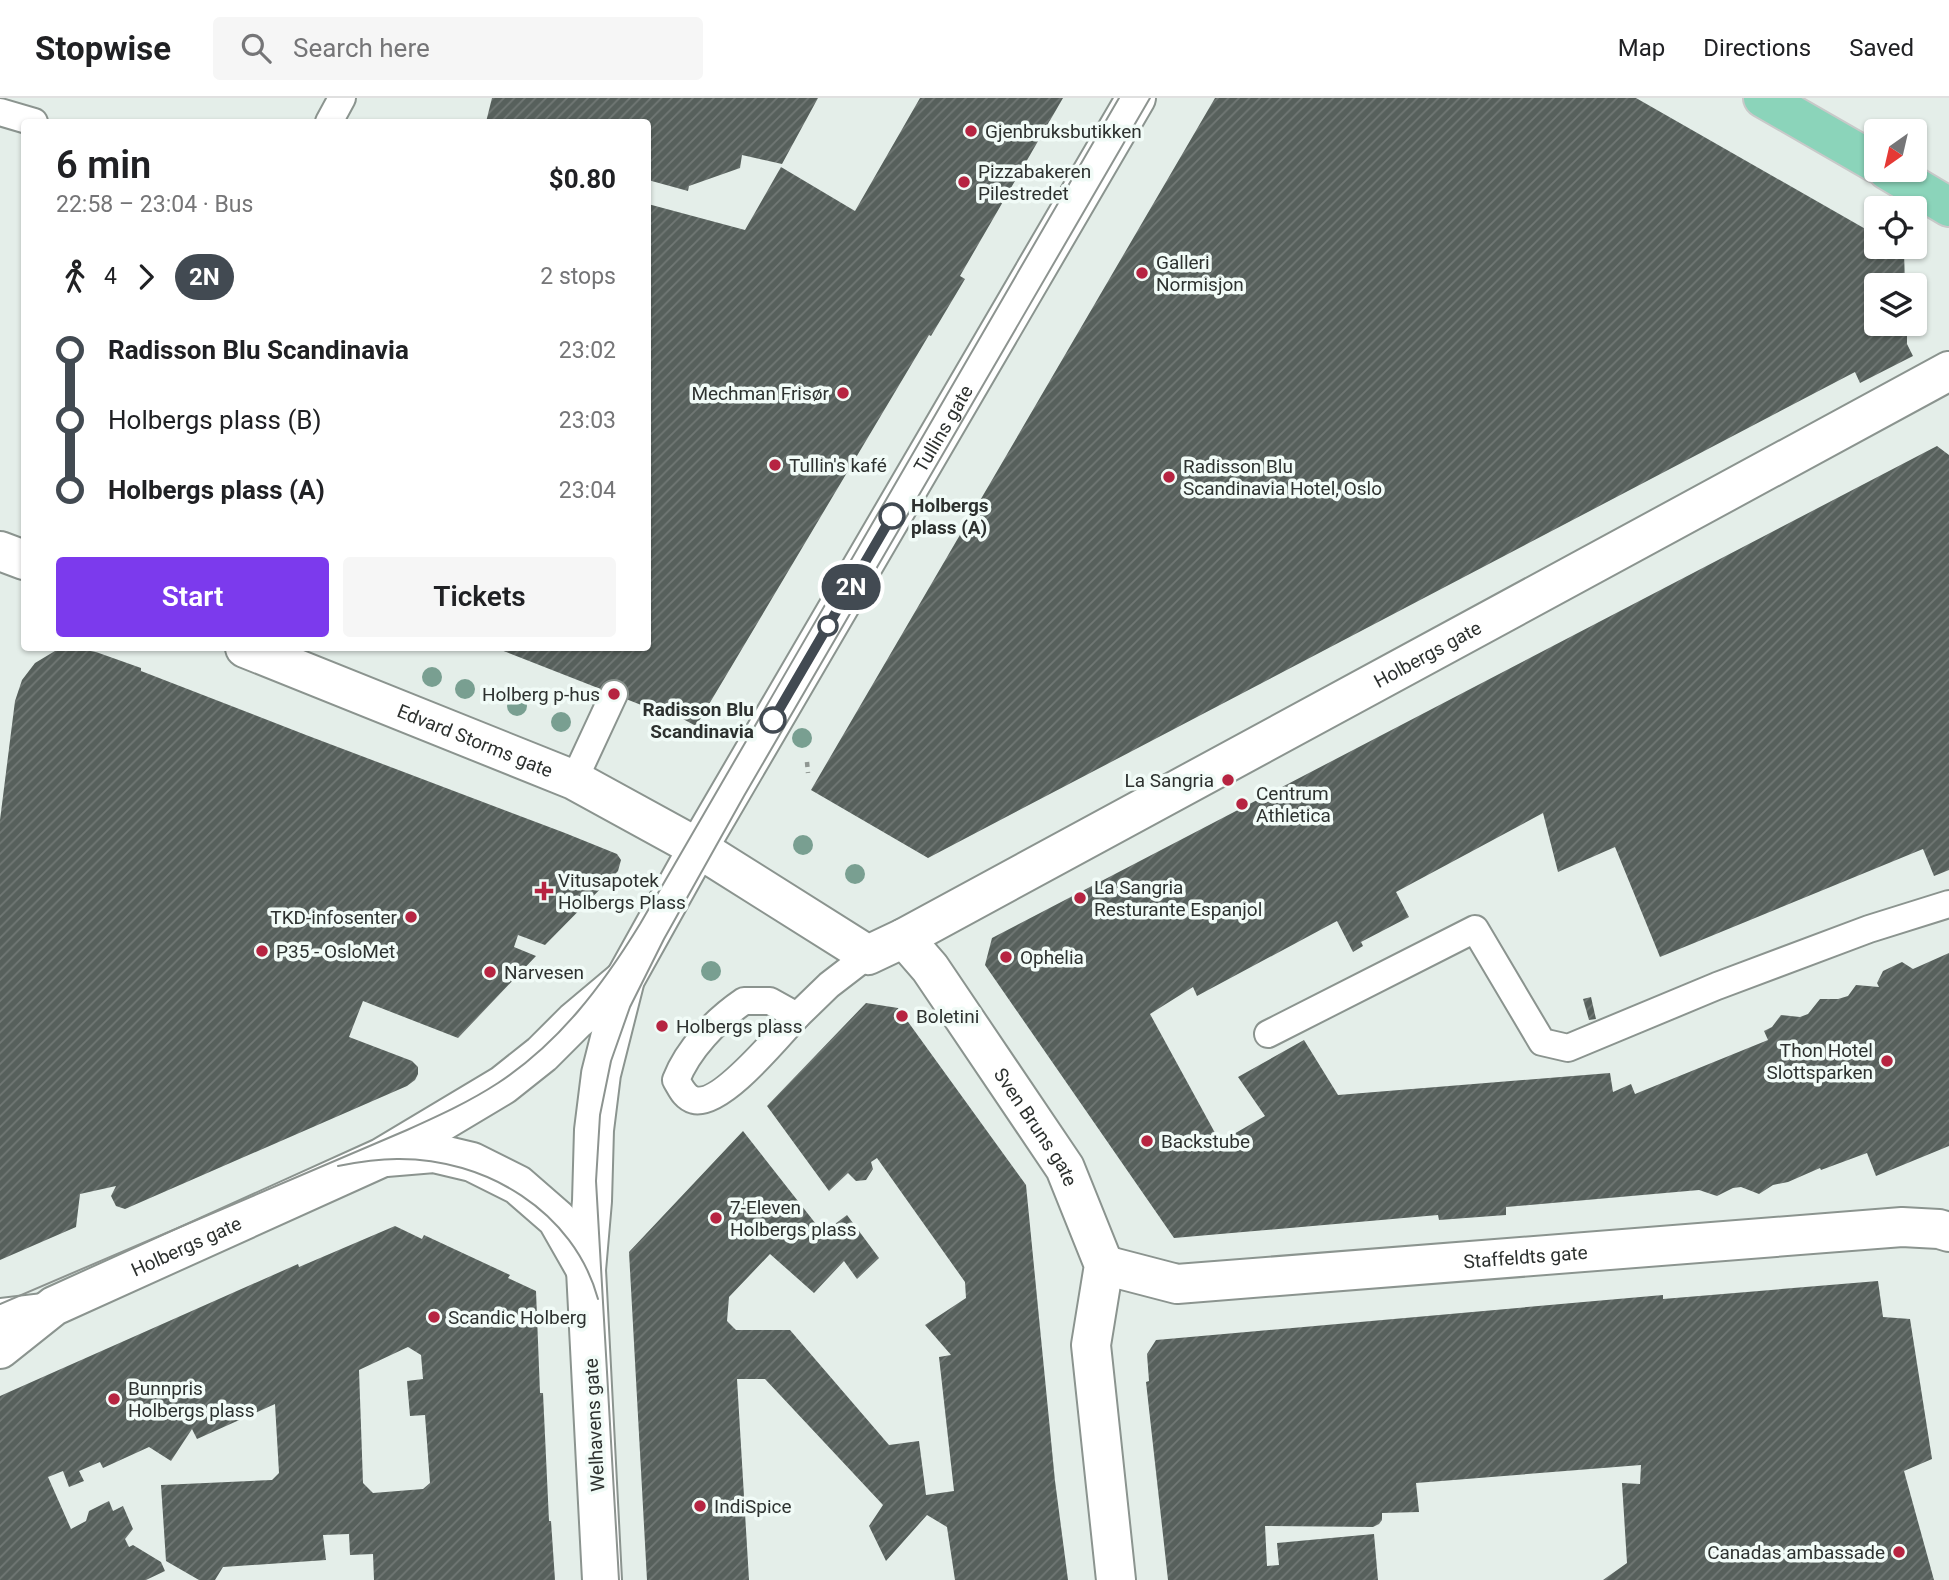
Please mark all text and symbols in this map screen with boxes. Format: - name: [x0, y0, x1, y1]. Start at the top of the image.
- search box: [213, 17, 703, 80]
- text: Stopwise: [35, 29, 171, 68]
- icon: search: [237, 29, 275, 67]
- text: Search here: [293, 33, 430, 63]
- text: Map: [1618, 34, 1665, 62]
- text: Directions: [1703, 34, 1811, 62]
- text: Saved: [1849, 34, 1914, 62]
- north arrow: [1864, 119, 1927, 182]
- map controls: [1864, 119, 1927, 336]
- place label: Gjenbruksbutikken: [985, 120, 1142, 143]
- marker: Gjenbruksbutikken: [963, 123, 979, 139]
- text: 6 min: [56, 143, 151, 187]
- place label: Pizzabakeren Pilestredet: [978, 160, 1091, 205]
- text: $0.80: [549, 164, 616, 194]
- marker: Pizzabakeren Pilestredet: [956, 174, 972, 190]
- text: 22:58 – 23:04 · Bus: [56, 191, 253, 218]
- button: locate: [1864, 196, 1927, 259]
- place label: Galleri Normisjon: [1156, 251, 1244, 296]
- icon: walk: [56, 258, 94, 296]
- icon: forward: [127, 258, 165, 296]
- text: 4: [104, 263, 117, 290]
- text: 2N: [189, 263, 220, 291]
- text: 2 stops: [540, 263, 616, 290]
- marker: Galleri Normisjon: [1134, 265, 1150, 281]
- button: layers: [1864, 273, 1927, 336]
- text: Radisson Blu Scandinavia: [108, 335, 409, 365]
- text: 23:02: [559, 337, 616, 364]
- street label: Tullins gate: [909, 381, 978, 476]
- place label: Mechman Frisør: [691, 382, 830, 405]
- marker: Mechman Frisør: [835, 385, 851, 401]
- text: Holbergs plass (B): [108, 405, 322, 435]
- text: 23:03: [559, 407, 616, 434]
- place label: Tullin's kafé: [789, 454, 887, 477]
- place label: Radisson Blu Scandinavia Hotel, Oslo: [1183, 455, 1382, 500]
- marker: Tullin's kafé: [767, 457, 783, 473]
- marker: Radisson Blu Scandinavia Hotel, Oslo: [1161, 469, 1177, 485]
- text: Holbergs plass (A): [108, 475, 325, 505]
- text: 23:04: [559, 477, 616, 504]
- place label: Holbergs plass (A): [911, 494, 989, 539]
- marker: Holbergs plass (A): [879, 503, 905, 529]
- button: Start: [56, 557, 329, 637]
- button: Tickets: [343, 557, 616, 637]
- line badge: 2N: [820, 564, 882, 610]
- text: 2N: [836, 573, 866, 601]
- unlabelled marker: [818, 616, 838, 636]
- street label: Holbergs gate: [1370, 616, 1485, 693]
- place label: Holberg p-hus: [482, 683, 600, 706]
- marker: Holberg p-hus: [606, 686, 622, 702]
- place label: Radisson Blu Scandinavia: [643, 698, 754, 743]
- street label: Edvard Storms gate: [394, 699, 556, 782]
- marker: Radisson Blu Scandinavia: [760, 707, 786, 733]
- place label: La Sangria: [1125, 769, 1214, 792]
- marker: La Sangria: [1220, 772, 1236, 788]
- place label: Centrum Athletica: [1256, 782, 1331, 827]
- marker: Centrum Athletica: [1234, 796, 1250, 812]
- place label: Vitusapotek Holbergs Plass: [558, 869, 686, 914]
- place label: La Sangria Resturante Espanjol: [1094, 876, 1262, 921]
- marker: Vitusapotek Holbergs Plass: [536, 883, 552, 899]
- marker: La Sangria Resturante Espanjol: [1072, 890, 1088, 906]
- place label: TKD-infosenter: [270, 906, 398, 929]
- marker: TKD-infosenter: [403, 909, 419, 925]
- place label: P35 - OsloMet: [276, 940, 395, 963]
- marker: P35 - OsloMet: [254, 943, 270, 959]
- place label: Ophelia: [1020, 946, 1084, 969]
- marker: Ophelia: [998, 949, 1014, 965]
- place label: Narvesen: [504, 961, 584, 984]
- marker: Narvesen: [482, 964, 498, 980]
- place label: Boletini: [916, 1005, 979, 1028]
- marker: Boletini: [894, 1008, 910, 1024]
- place label: Holbergs plass: [676, 1015, 802, 1038]
- marker: Holbergs plass: [654, 1018, 670, 1034]
- place label: Thon Hotel Slottsparken: [1767, 1039, 1873, 1084]
- marker: Thon Hotel Slottsparken: [1879, 1053, 1895, 1069]
- street label: Sven Bruns gate: [989, 1064, 1082, 1190]
- place label: Backstube: [1161, 1130, 1250, 1153]
- marker: Backstube: [1139, 1133, 1155, 1149]
- place label: 7-Eleven Holbergs plass: [730, 1196, 856, 1241]
- marker: 7-Eleven Holbergs plass: [708, 1210, 724, 1226]
- street label: Holbergs gate: [128, 1212, 245, 1282]
- street label: Staffeldts gate: [1463, 1241, 1588, 1273]
- place label: Scandic Holberg: [448, 1306, 587, 1329]
- marker: Scandic Holberg: [426, 1309, 442, 1325]
- street label: Welhavens gate: [580, 1358, 609, 1492]
- place label: Bunnpris Holbergs plass: [128, 1377, 254, 1422]
- marker: Bunnpris Holbergs plass: [106, 1391, 122, 1407]
- place label: IndiSpice: [714, 1495, 792, 1518]
- marker: IndiSpice: [692, 1498, 708, 1514]
- place label: Canadas ambassade: [1707, 1541, 1885, 1564]
- marker: Canadas ambassade: [1891, 1544, 1907, 1560]

